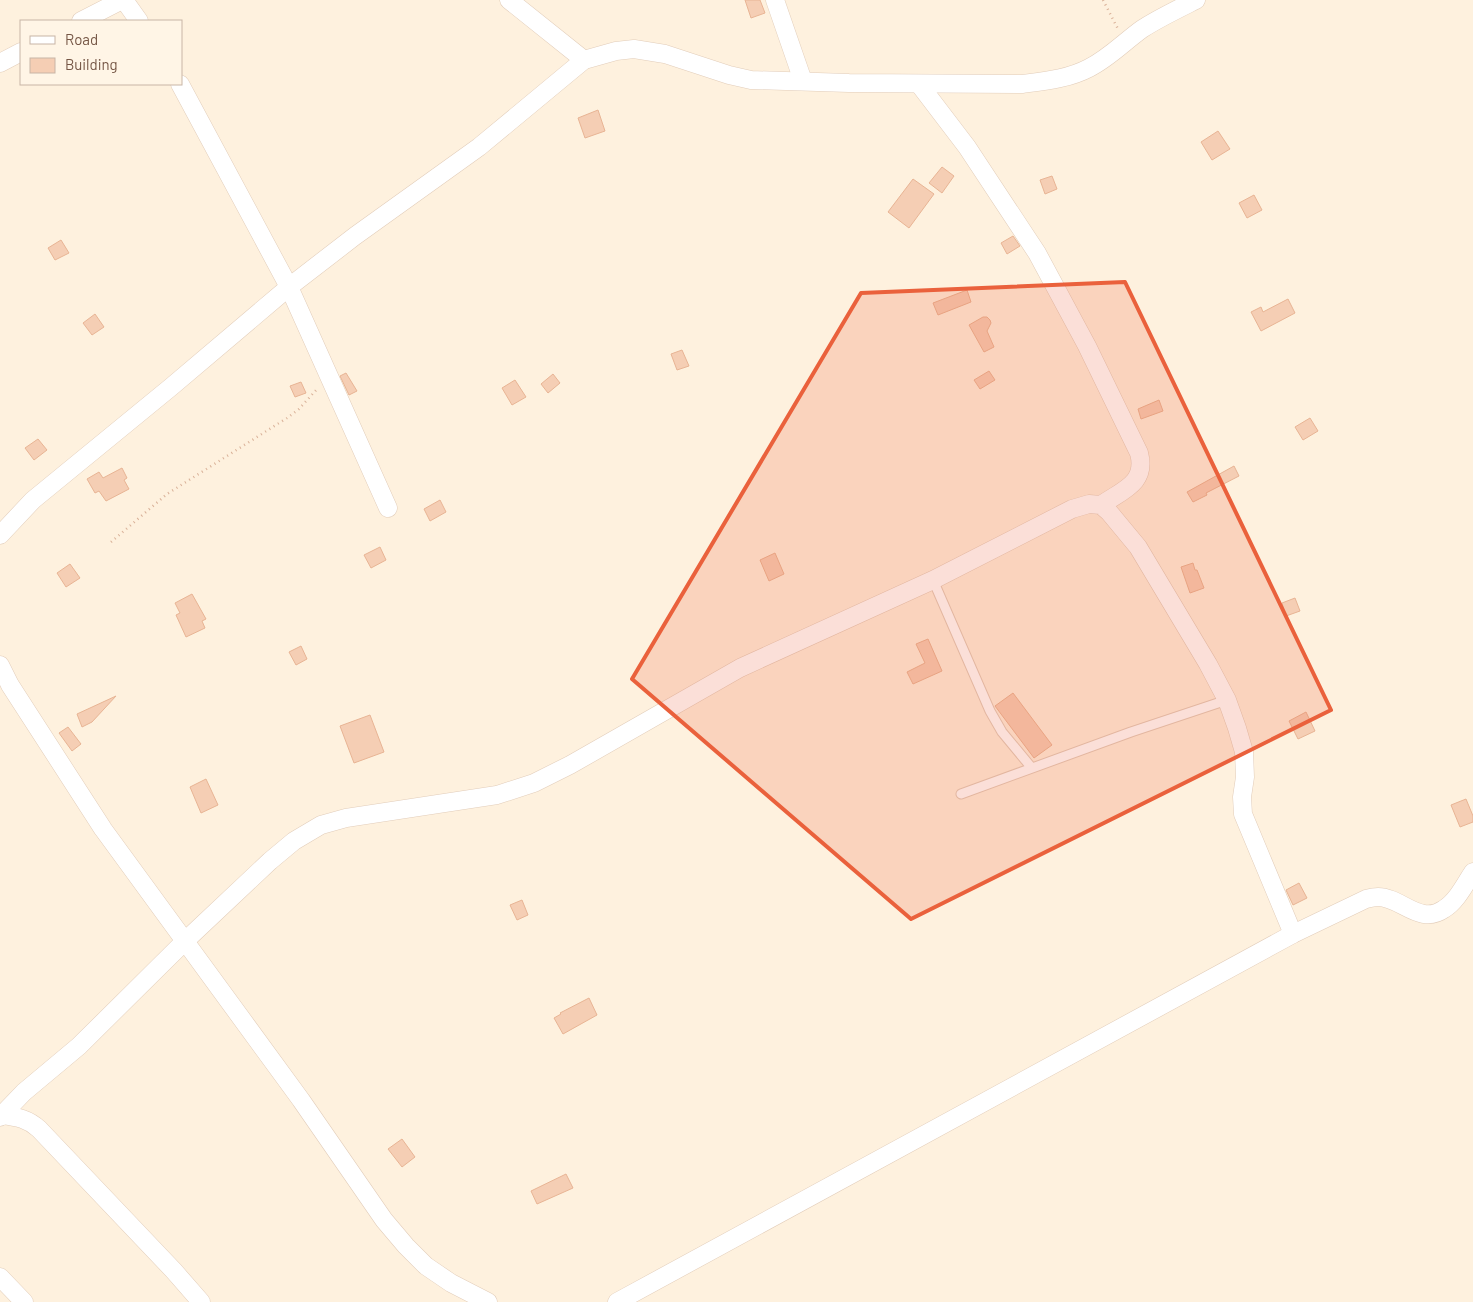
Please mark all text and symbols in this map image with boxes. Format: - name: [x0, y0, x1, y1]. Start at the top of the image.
- legend: [20, 20, 182, 85]
- text: Road: [65, 30, 98, 48]
- text: Building: [65, 55, 118, 73]

